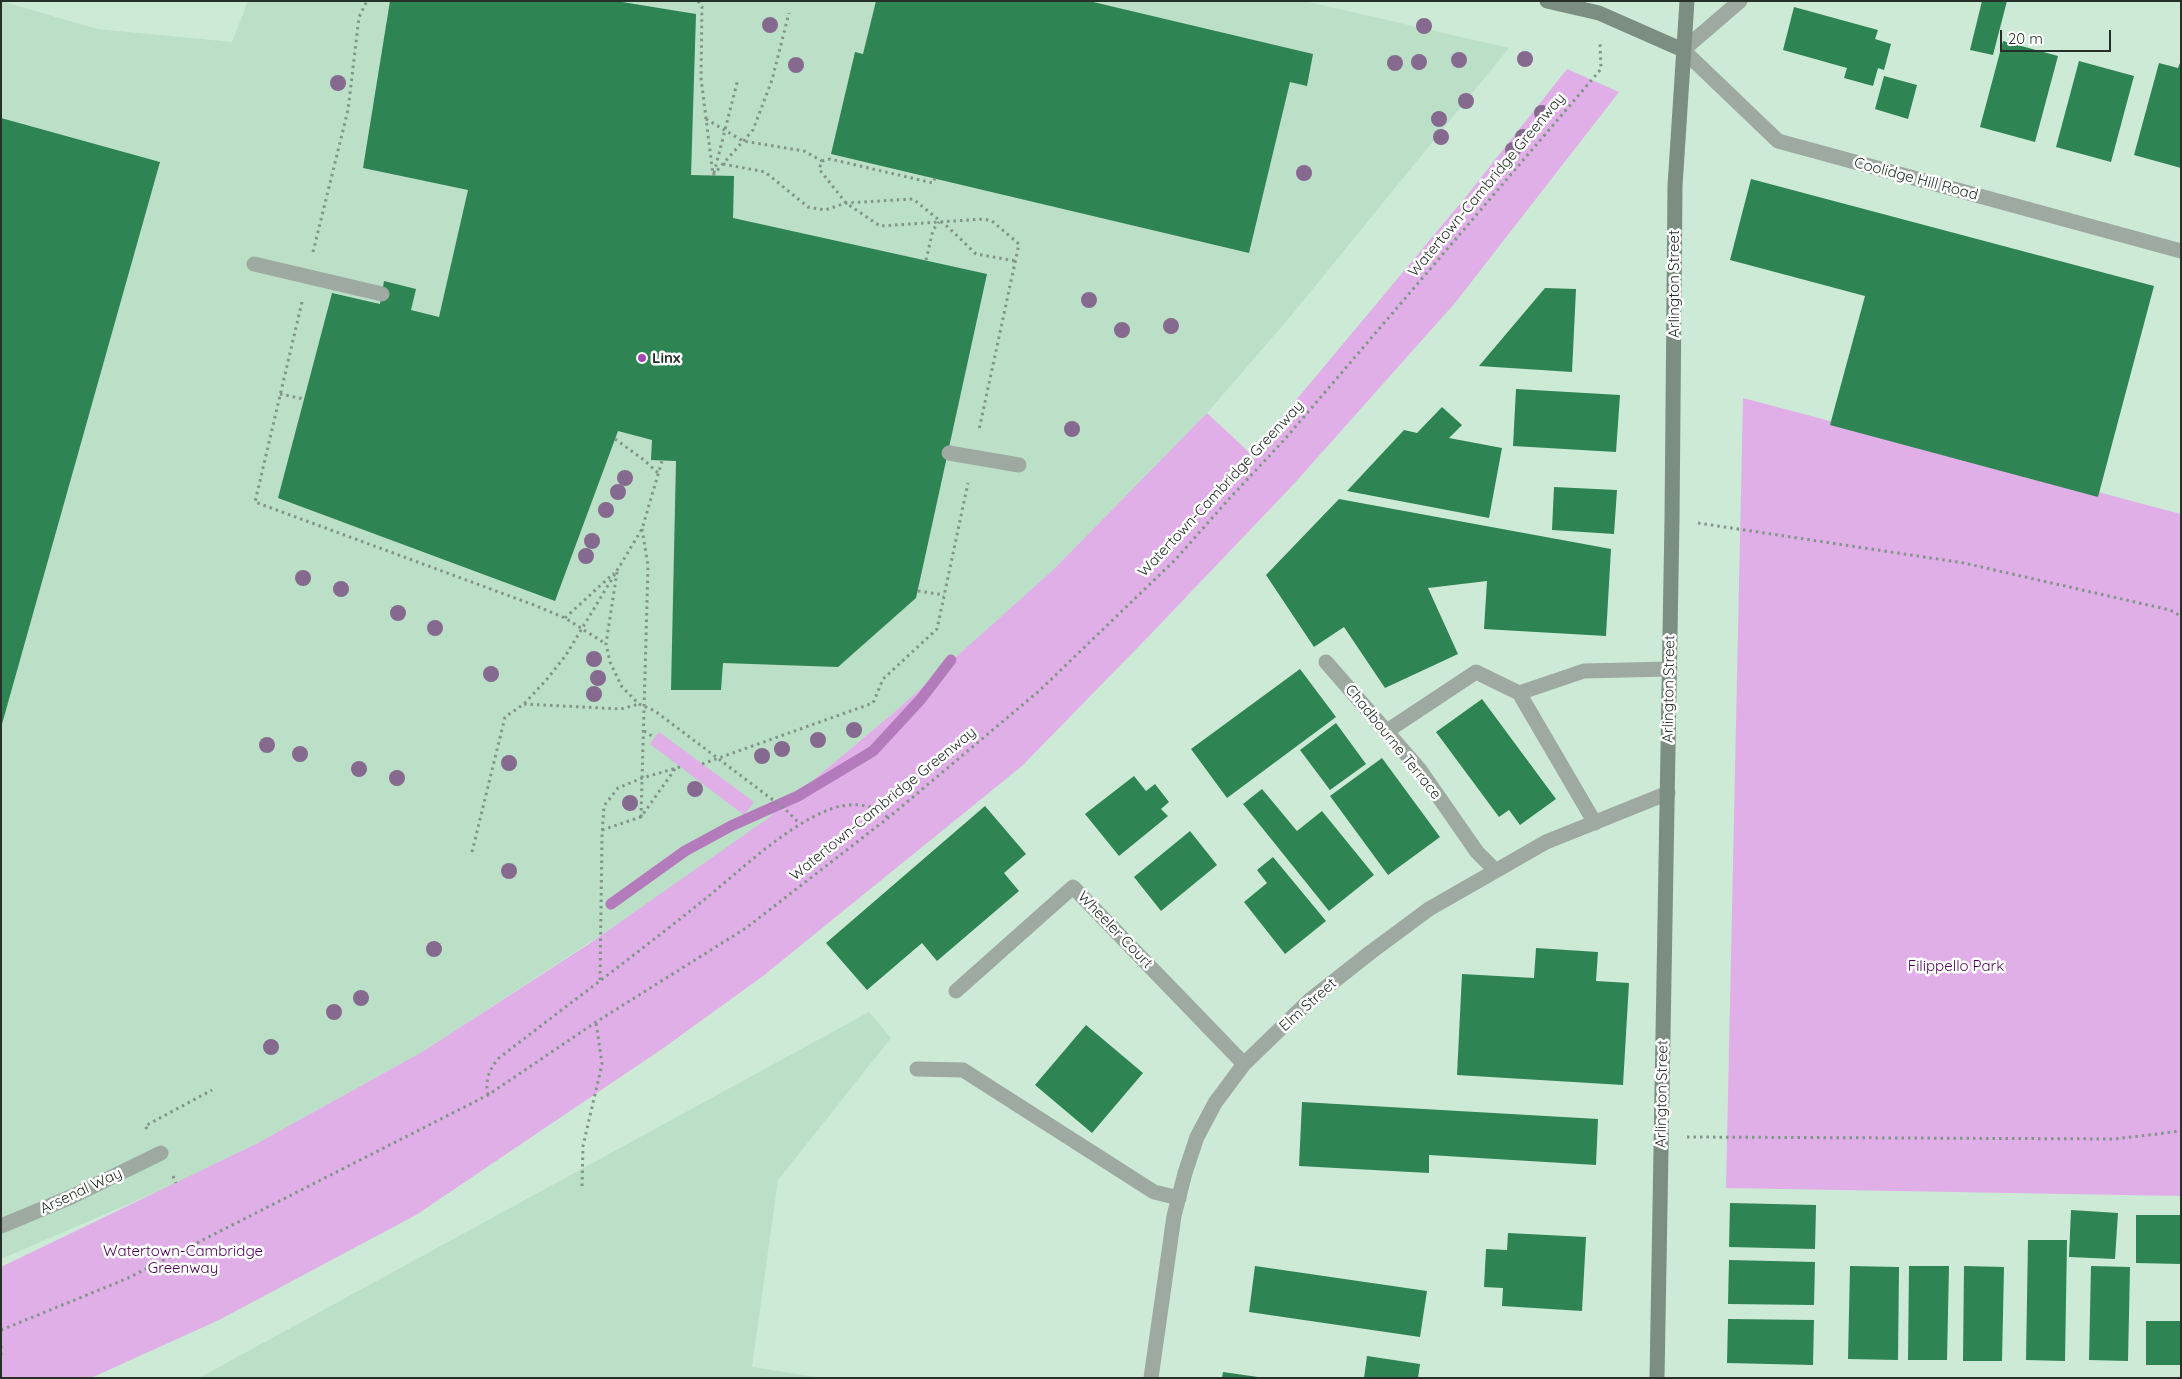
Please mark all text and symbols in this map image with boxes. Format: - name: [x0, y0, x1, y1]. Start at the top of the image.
- scale bar: [2002, 20, 2113, 52]
- text: 20 m: [2008, 29, 2043, 48]
- street label: Watertown-Cambridge Greenway: [1405, 89, 1569, 281]
- street label: Coolidge Hill Road: [1852, 154, 1980, 204]
- street label: Arlington Street: [1665, 230, 1683, 338]
- place label: Linx: [652, 349, 680, 367]
- marker: Linx: [636, 352, 648, 364]
- street label: Watertown-Cambridge Greenway: [1134, 397, 1308, 581]
- street label: Arlington Street: [1659, 635, 1679, 743]
- street label: Chadbourne Terrace: [1341, 681, 1445, 803]
- street label: Watertown-Cambridge Greenway: [786, 723, 980, 885]
- street label: Wheeler Court: [1074, 888, 1156, 972]
- park label: Filippello Park: [1908, 957, 2004, 975]
- street label: Elm Street: [1276, 975, 1340, 1035]
- street label: Arlington Street: [1652, 1040, 1672, 1148]
- street label: Arsenal Way: [37, 1164, 125, 1218]
- park label: Watertown-Cambridge Greenway: [103, 1242, 263, 1277]

